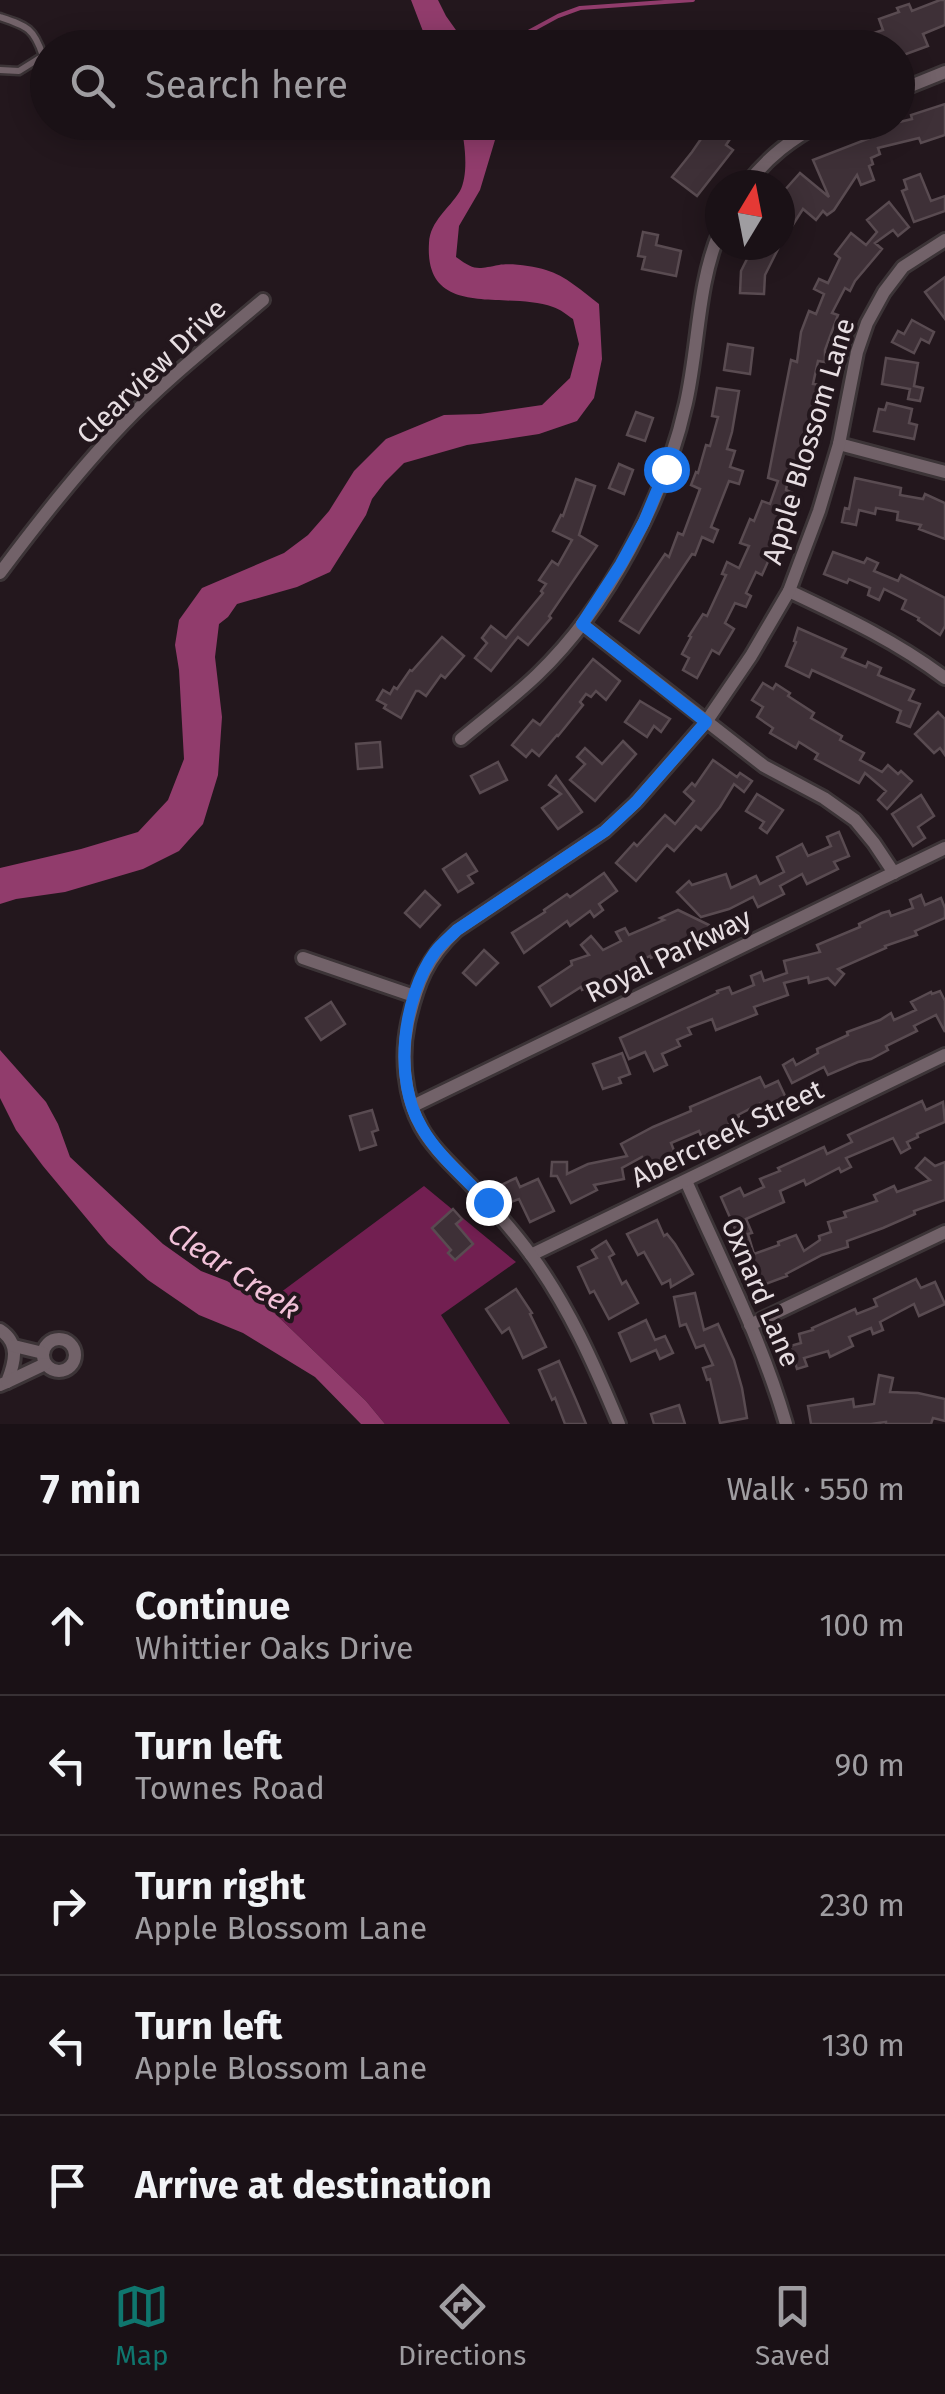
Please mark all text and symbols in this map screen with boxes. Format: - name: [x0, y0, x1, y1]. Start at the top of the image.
- search box: [30, 30, 915, 140]
- icon: search: [65, 58, 120, 113]
- text: Search here: [145, 62, 348, 108]
- north arrow: [705, 170, 795, 260]
- street label: Clearview Drive: [70, 292, 233, 451]
- street label: Apple Blossom Lane: [755, 314, 862, 568]
- route start: [644, 447, 690, 493]
- street label: Royal Parkway: [580, 901, 757, 1010]
- street label: Abercreek Street: [626, 1072, 829, 1194]
- route end: [466, 1180, 512, 1226]
- street label: Oxnard Lane: [714, 1213, 807, 1372]
- water label: Clear Creek: [161, 1215, 307, 1327]
- text: 7 min: [40, 1464, 141, 1514]
- text: Walk · 550 m: [726, 1470, 905, 1508]
- text: Continue: [135, 1583, 290, 1629]
- icon: ahead: [40, 1598, 95, 1653]
- text: 100 m: [820, 1606, 905, 1644]
- text: Whittier Oaks Drive: [135, 1629, 414, 1667]
- text: Turn left: [135, 1723, 282, 1769]
- icon: left: [40, 1738, 95, 1793]
- text: 90 m: [834, 1746, 905, 1784]
- text: Townes Road: [135, 1769, 325, 1807]
- text: Turn right: [135, 1863, 305, 1909]
- icon: right: [40, 1878, 95, 1933]
- text: 230 m: [820, 1886, 905, 1924]
- text: Apple Blossom Lane: [135, 1909, 427, 1947]
- text: Turn left: [135, 2003, 282, 2049]
- icon: left: [40, 2018, 95, 2073]
- text: 130 m: [821, 2026, 905, 2064]
- text: Apple Blossom Lane: [135, 2049, 427, 2087]
- icon: arrive: [40, 2158, 95, 2213]
- text: Arrive at destination: [135, 2162, 492, 2208]
- tab: Map: [114, 2279, 169, 2372]
- tab: Directions: [398, 2279, 526, 2372]
- tab: Saved: [755, 2279, 831, 2372]

